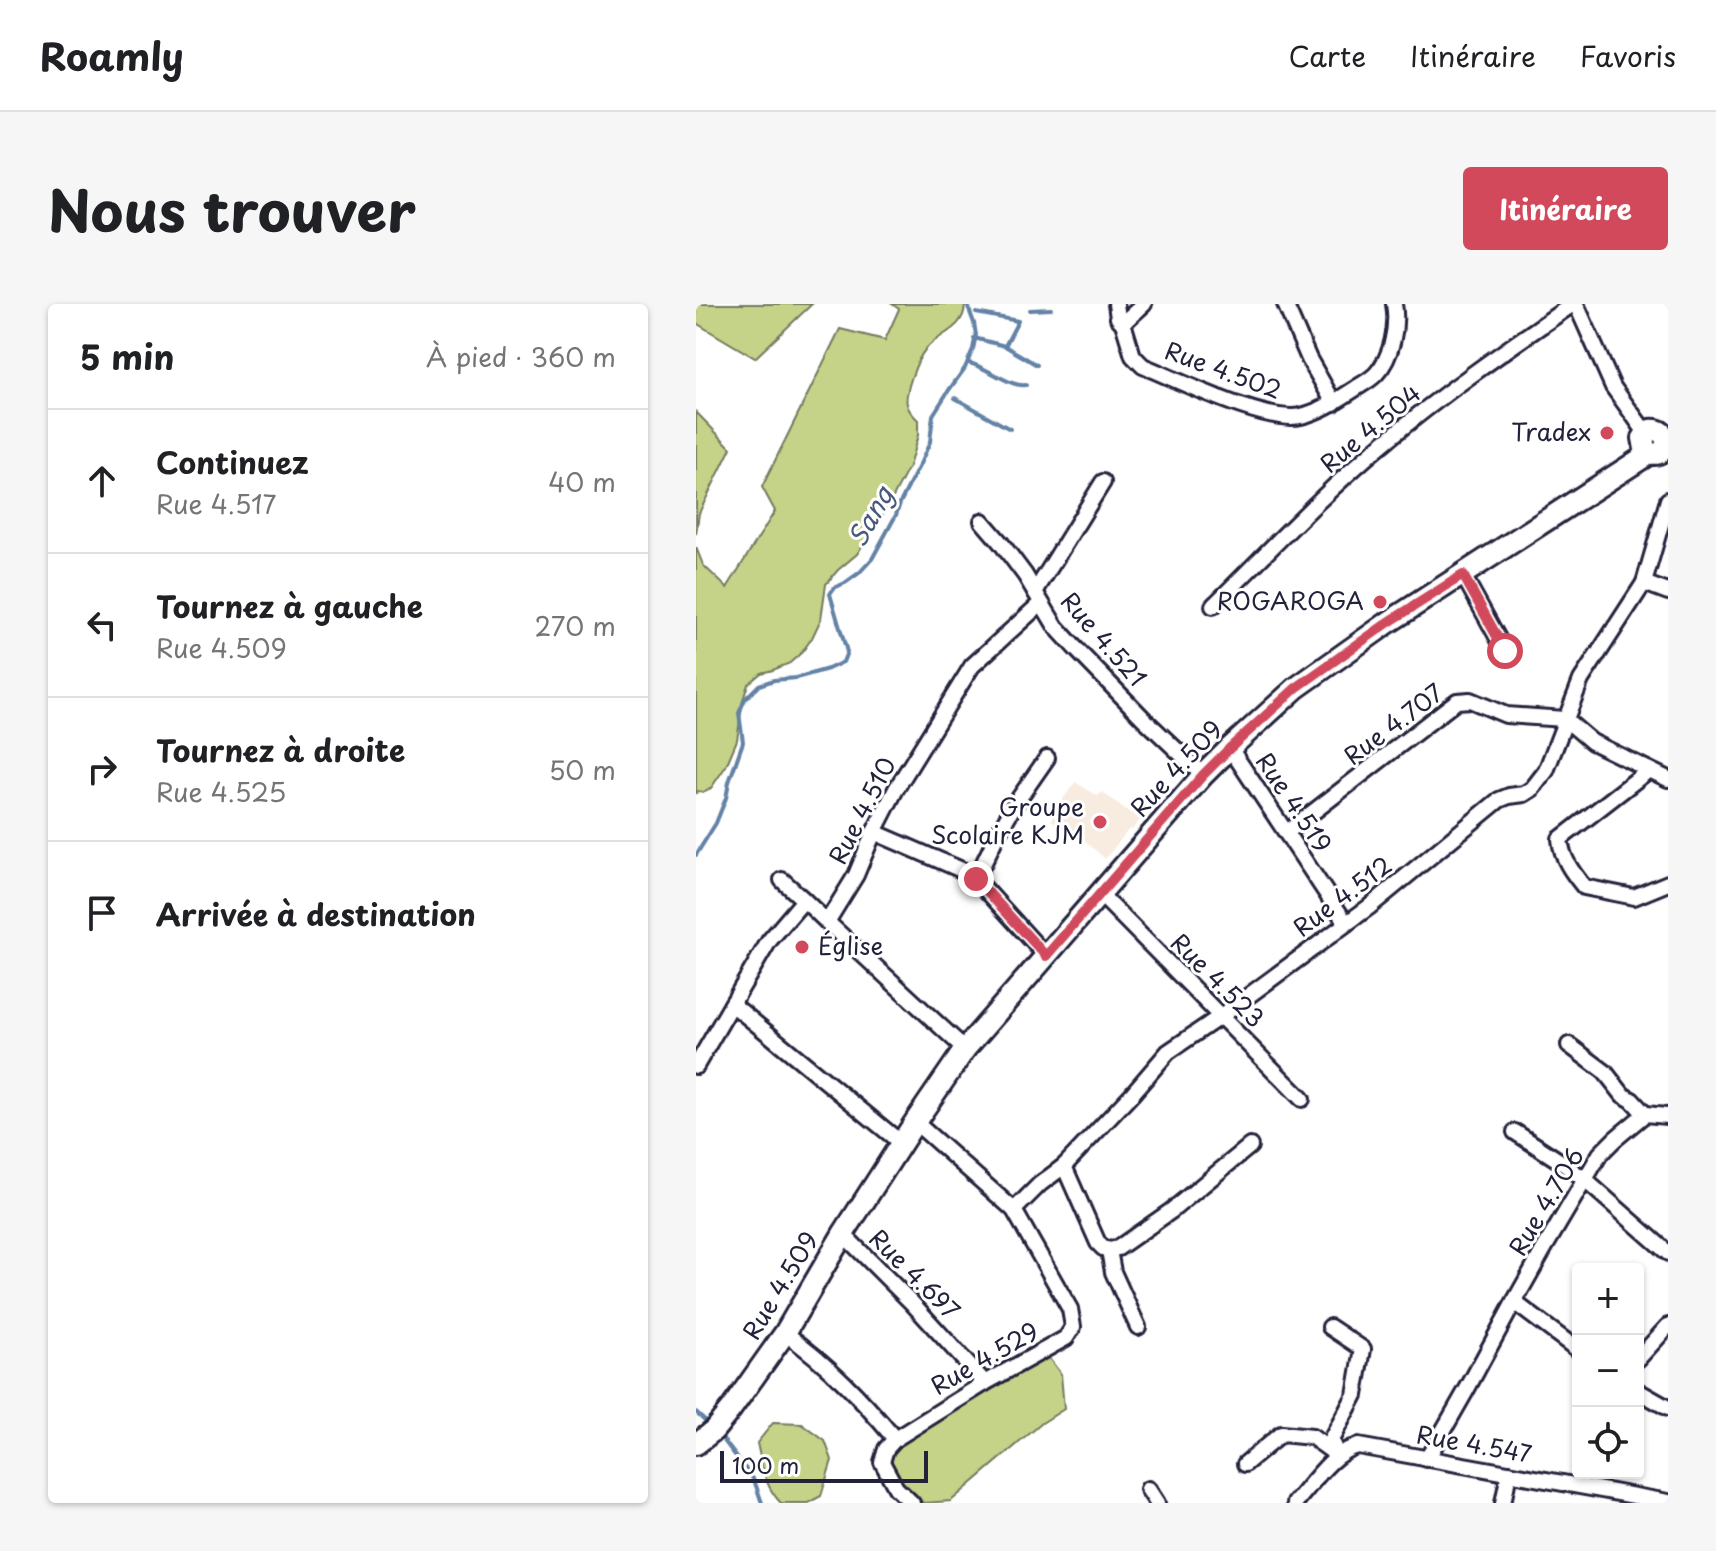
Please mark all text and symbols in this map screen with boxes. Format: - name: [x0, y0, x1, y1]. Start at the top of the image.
- text: Roamly: [40, 27, 184, 84]
- text: Carte: [1288, 34, 1366, 77]
- text: Itinéraire: [1410, 34, 1536, 77]
- text: Favoris: [1580, 34, 1676, 77]
- text: Nous trouver: [48, 166, 416, 251]
- button: Itinéraire: [1463, 167, 1668, 250]
- text: 5 min: [80, 330, 174, 382]
- street label: Rue 4.502: [1160, 331, 1287, 407]
- text: À pied · 360 m: [426, 337, 616, 376]
- street label: Rue 4.504: [1312, 375, 1428, 480]
- place label: Tradex: [1511, 413, 1591, 449]
- marker: Tradex: [1598, 424, 1616, 442]
- text: Continuez: [156, 439, 309, 484]
- icon: ahead: [80, 459, 124, 503]
- text: 40 m: [548, 462, 616, 501]
- water label: Sang: [837, 478, 903, 553]
- text: Rue 4.517: [156, 484, 276, 523]
- place label: ROGAROGA: [1217, 582, 1364, 618]
- text: Tournez à gauche: [156, 583, 423, 628]
- street label: Rue 4.521: [1053, 583, 1156, 694]
- marker: ROGAROGA: [1371, 593, 1389, 611]
- icon: left: [80, 603, 124, 647]
- text: 270 m: [535, 606, 616, 645]
- text: Rue 4.509: [156, 628, 287, 667]
- route start: [1487, 633, 1523, 669]
- street label: Rue 4.707: [1336, 674, 1450, 773]
- street label: Rue 4.509: [1121, 711, 1230, 824]
- text: Tournez à droite: [156, 727, 405, 772]
- street label: Rue 4.519: [1248, 745, 1341, 859]
- icon: right: [80, 747, 124, 791]
- text: 50 m: [549, 750, 616, 789]
- street label: Rue 4.510: [819, 750, 904, 870]
- text: Rue 4.525: [156, 772, 286, 811]
- place label: Groupe Scolaire KJM: [931, 788, 1084, 852]
- marker: Groupe Scolaire KJM: [1091, 813, 1109, 831]
- street label: Rue 4.512: [1285, 846, 1399, 945]
- route end: [958, 861, 994, 897]
- icon: arrive: [80, 891, 124, 935]
- text: Arrivée à destination: [156, 891, 476, 936]
- street label: Rue 4.523: [1163, 924, 1274, 1035]
- place label: Église: [818, 927, 883, 963]
- marker: Église: [793, 938, 811, 956]
- street label: Rue 4.706: [1499, 1140, 1592, 1262]
- street label: Rue 4.697: [862, 1220, 969, 1327]
- street label: Rue 4.509: [733, 1224, 826, 1346]
- map controls: [1572, 1263, 1644, 1479]
- button: +: [1572, 1263, 1644, 1335]
- street label: Rue 4.529: [923, 1312, 1045, 1403]
- button: −: [1572, 1335, 1644, 1407]
- button: locate: [1572, 1407, 1644, 1479]
- street label: Rue 4.547: [1414, 1415, 1535, 1471]
- scale bar: [720, 1447, 928, 1483]
- text: 100 m: [732, 1448, 799, 1481]

